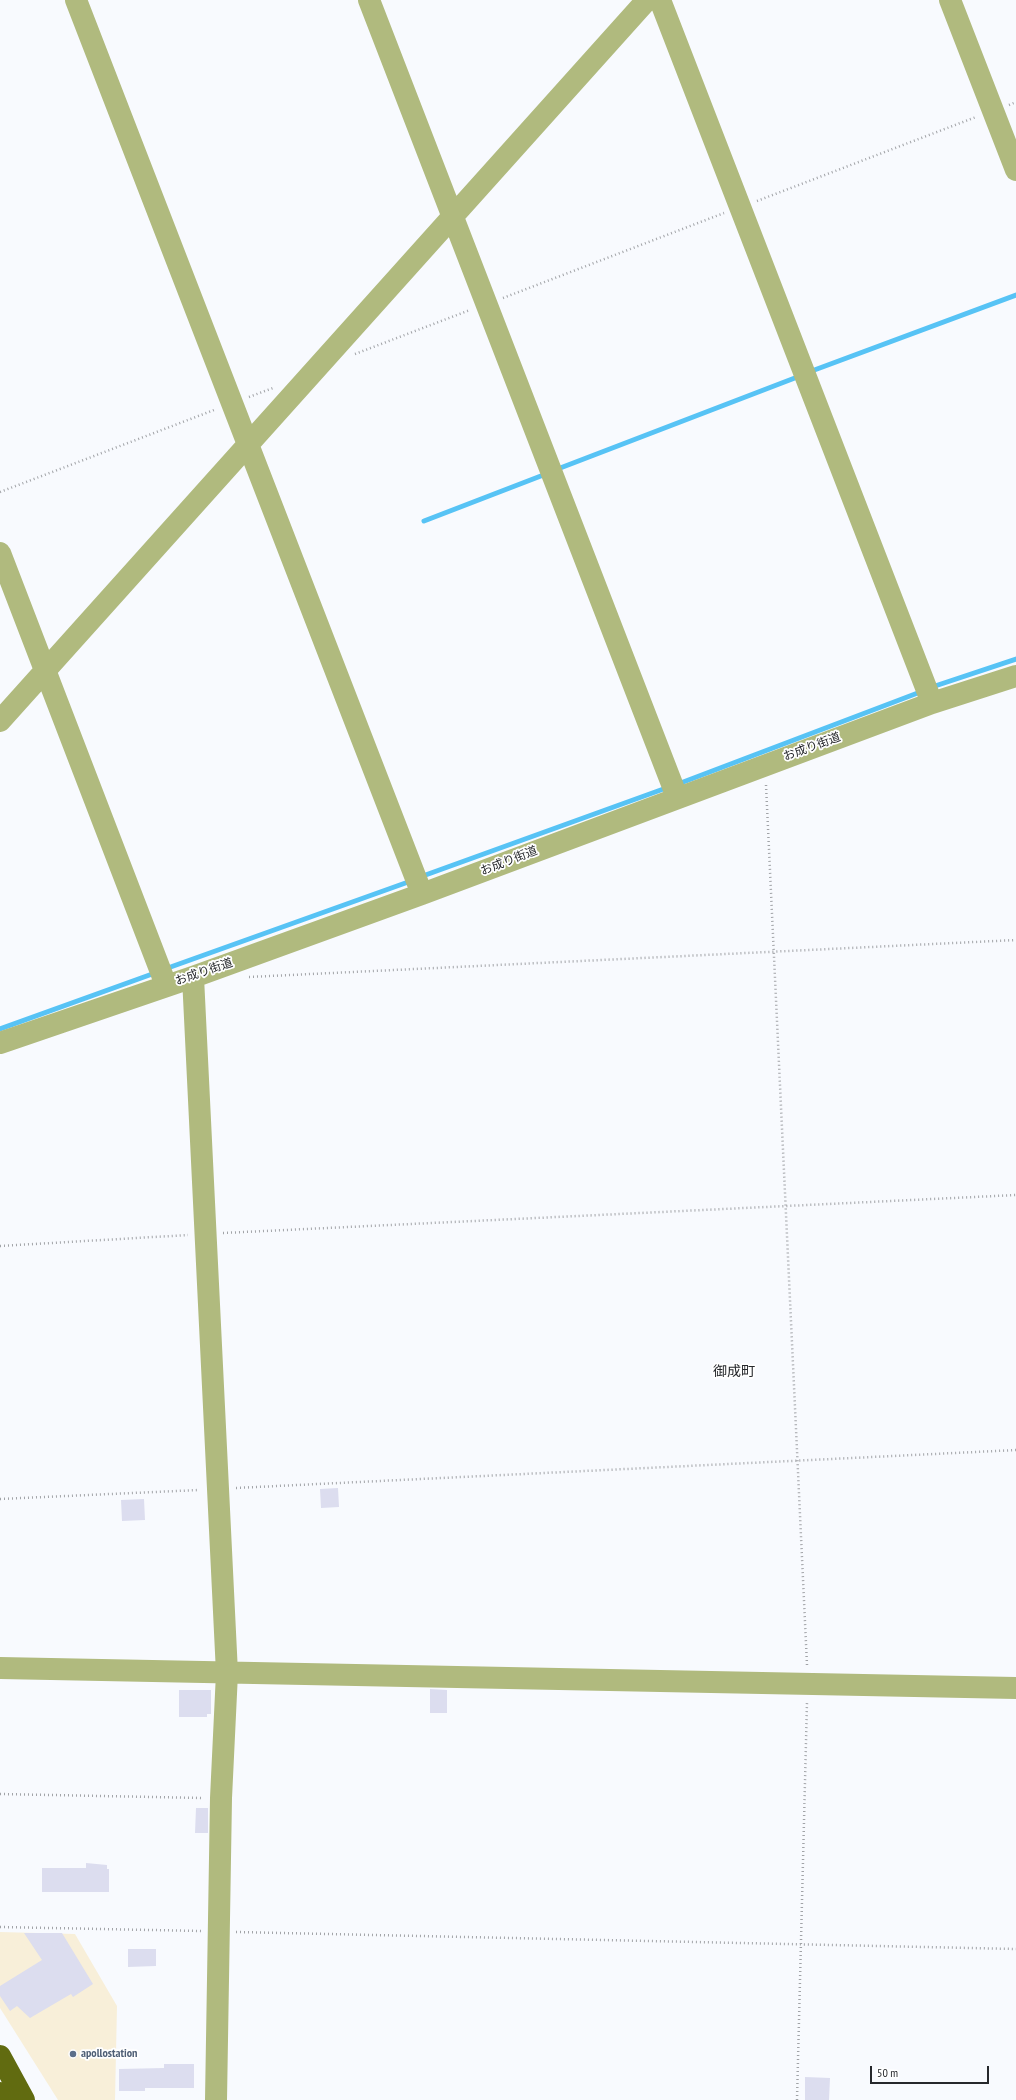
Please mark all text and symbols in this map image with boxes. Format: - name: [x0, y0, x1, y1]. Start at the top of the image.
- street label: お成り街道: [781, 730, 843, 764]
- street label: お成り街道: [478, 844, 540, 878]
- street label: お成り街道: [173, 955, 235, 989]
- district label: 御成町: [713, 1364, 755, 1380]
- place label: apollostation: [81, 2047, 137, 2061]
- marker: apollostation: [68, 2049, 78, 2059]
- scale bar: [872, 2058, 991, 2084]
- text: 50 m: [877, 2065, 898, 2080]

